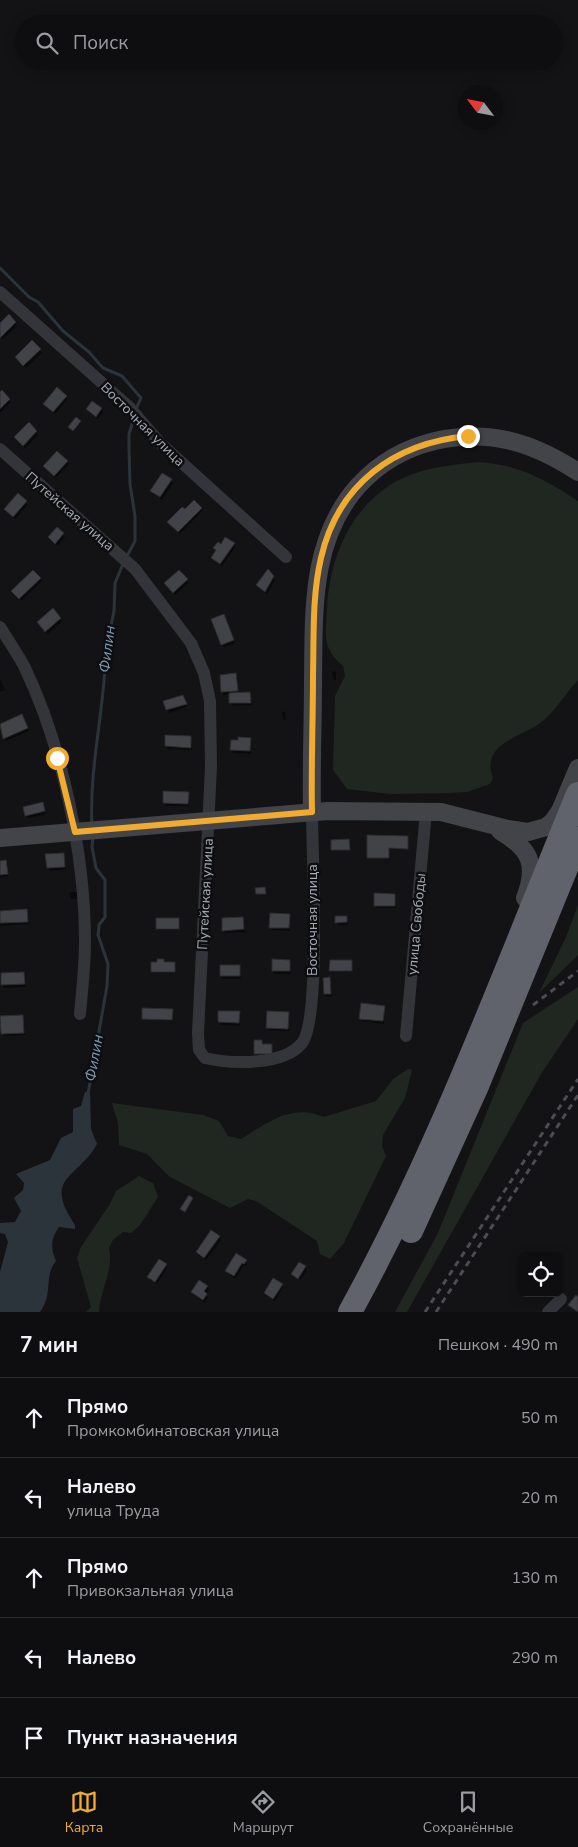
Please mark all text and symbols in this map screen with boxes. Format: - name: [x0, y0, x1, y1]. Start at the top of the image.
- search box: [15, 15, 563, 70]
- icon: search: [33, 29, 61, 57]
- text: Поиск: [73, 30, 128, 56]
- north arrow: [458, 85, 503, 130]
- street label: Восточная улица: [96, 378, 189, 471]
- route end: [457, 425, 480, 448]
- street label: Путейская улица: [21, 468, 118, 555]
- water label: Филин: [94, 624, 120, 674]
- route start: [46, 747, 69, 770]
- street label: Путейская улица: [193, 838, 218, 950]
- street label: Восточная улица: [303, 864, 322, 976]
- street label: улица Свободы: [403, 872, 430, 976]
- water label: Филин: [80, 1033, 108, 1083]
- map controls: [518, 1252, 563, 1297]
- button: locate: [518, 1252, 563, 1297]
- text: 7 мин: [20, 1331, 78, 1359]
- text: Пешком · 490 m: [438, 1334, 558, 1356]
- text: Прямо: [67, 1394, 128, 1420]
- icon: ahead: [20, 1404, 48, 1432]
- text: 50 m: [521, 1407, 558, 1429]
- text: Промкомбинатовская улица: [67, 1420, 279, 1442]
- text: Налево: [67, 1474, 136, 1500]
- icon: left: [20, 1484, 48, 1512]
- text: 20 m: [521, 1487, 558, 1509]
- text: улица Труда: [67, 1500, 160, 1522]
- text: Прямо: [67, 1554, 128, 1580]
- icon: ahead: [20, 1564, 48, 1592]
- text: 130 m: [511, 1567, 558, 1589]
- text: Привокзальная улица: [67, 1580, 234, 1602]
- icon: left: [20, 1644, 48, 1672]
- text: Налево: [67, 1645, 136, 1671]
- text: 290 m: [511, 1647, 558, 1669]
- icon: arrive: [20, 1724, 48, 1752]
- text: Пункт назначения: [67, 1725, 238, 1751]
- tab: Карта: [65, 1788, 103, 1837]
- tab: Маршрут: [233, 1788, 293, 1837]
- tab: Сохранённые: [423, 1788, 513, 1837]

